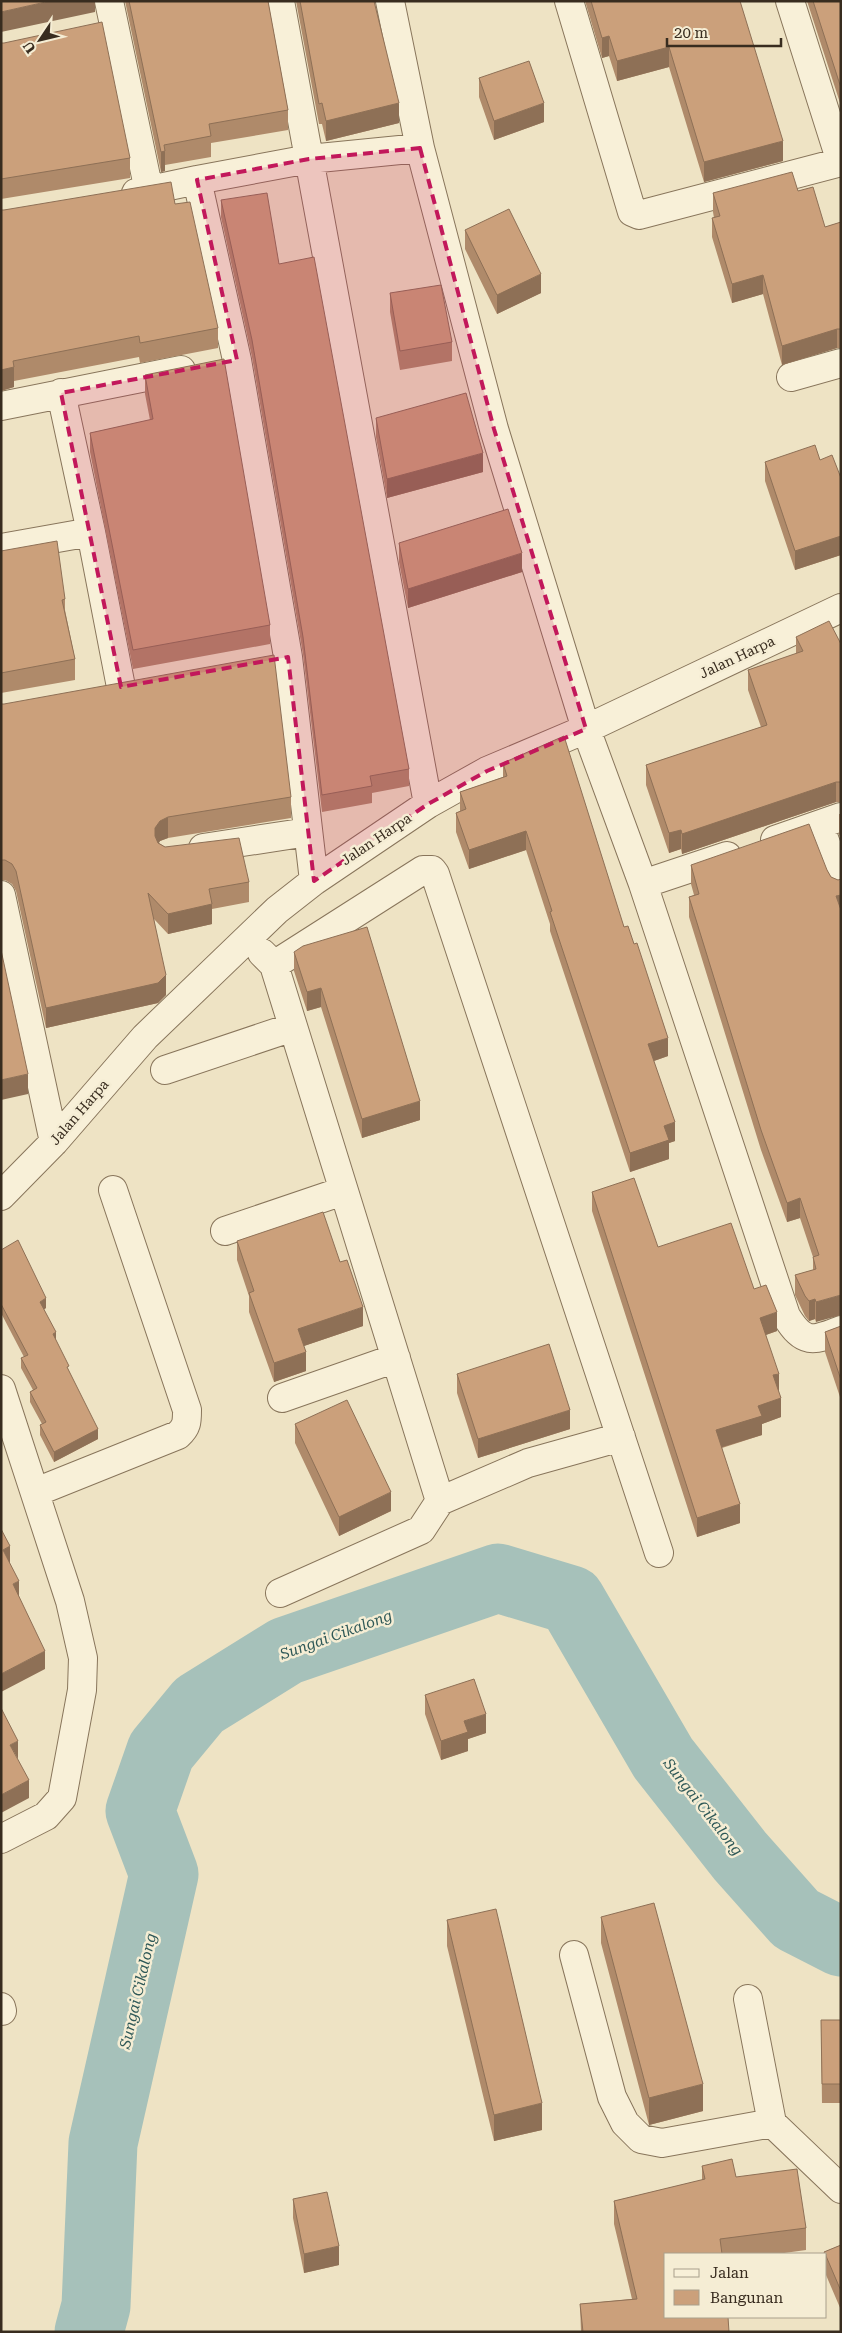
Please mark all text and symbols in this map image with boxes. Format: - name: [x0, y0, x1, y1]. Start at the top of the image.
- north arrow: [15, 15, 65, 65]
- scale bar: [667, 15, 781, 47]
- text: 20 m: [674, 24, 709, 42]
- text: U: [20, 38, 39, 56]
- street label: Jalan Harpa: [697, 632, 778, 681]
- street label: Jalan Harpa: [338, 809, 414, 868]
- street label: Jalan Harpa: [46, 1076, 112, 1148]
- water label: Sungai Cikalong: [277, 1606, 395, 1664]
- water label: Sungai Cikalong: [659, 1754, 746, 1859]
- water label: Sungai Cikalong: [116, 1931, 160, 2051]
- legend: [664, 2253, 827, 2318]
- text: Jalan: [710, 2264, 749, 2282]
- text: Bangunan: [710, 2289, 783, 2307]

